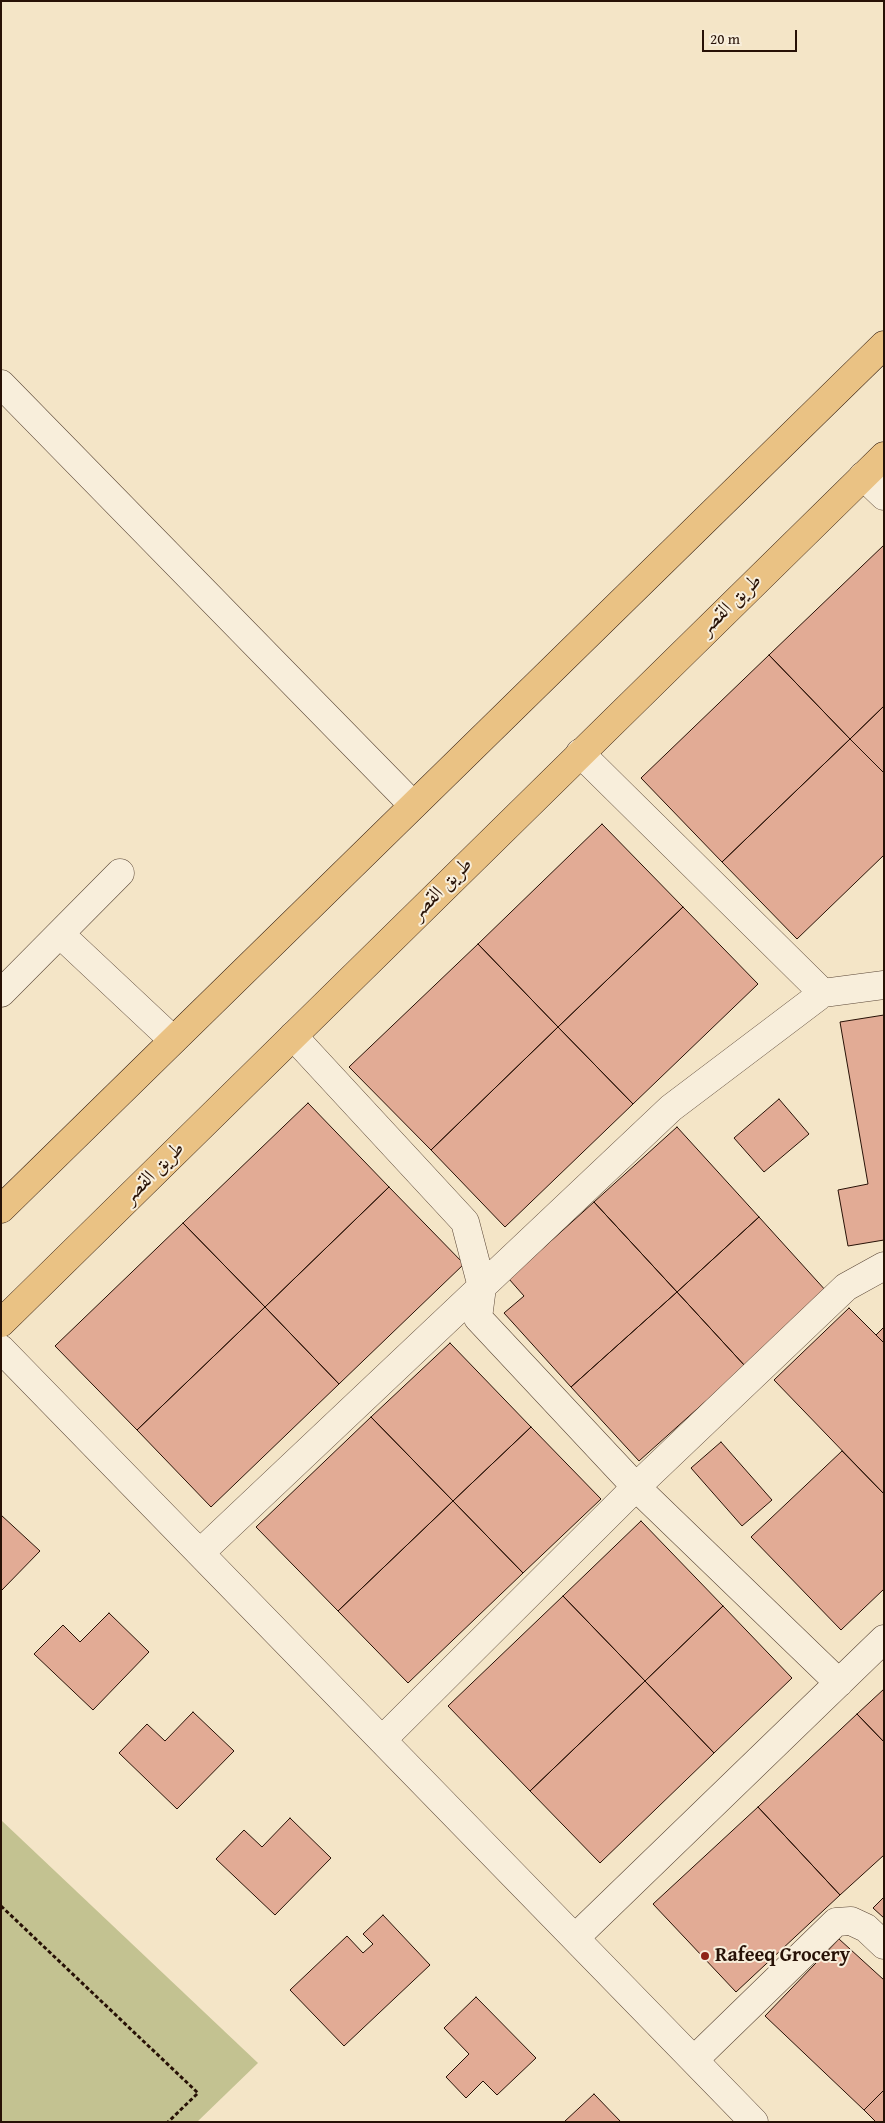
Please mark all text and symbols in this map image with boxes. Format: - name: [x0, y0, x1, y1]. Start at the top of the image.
- scale bar: [705, 20, 800, 52]
- text: 20 m: [710, 28, 740, 49]
- street label: طريق القصر: [695, 569, 767, 641]
- street label: طريق القصر: [406, 853, 478, 925]
- street label: طريق القصر: [118, 1137, 190, 1209]
- place label: Rafeeq Grocery: [715, 1944, 850, 1968]
- marker: Rafeeq Grocery: [699, 1950, 711, 1962]

